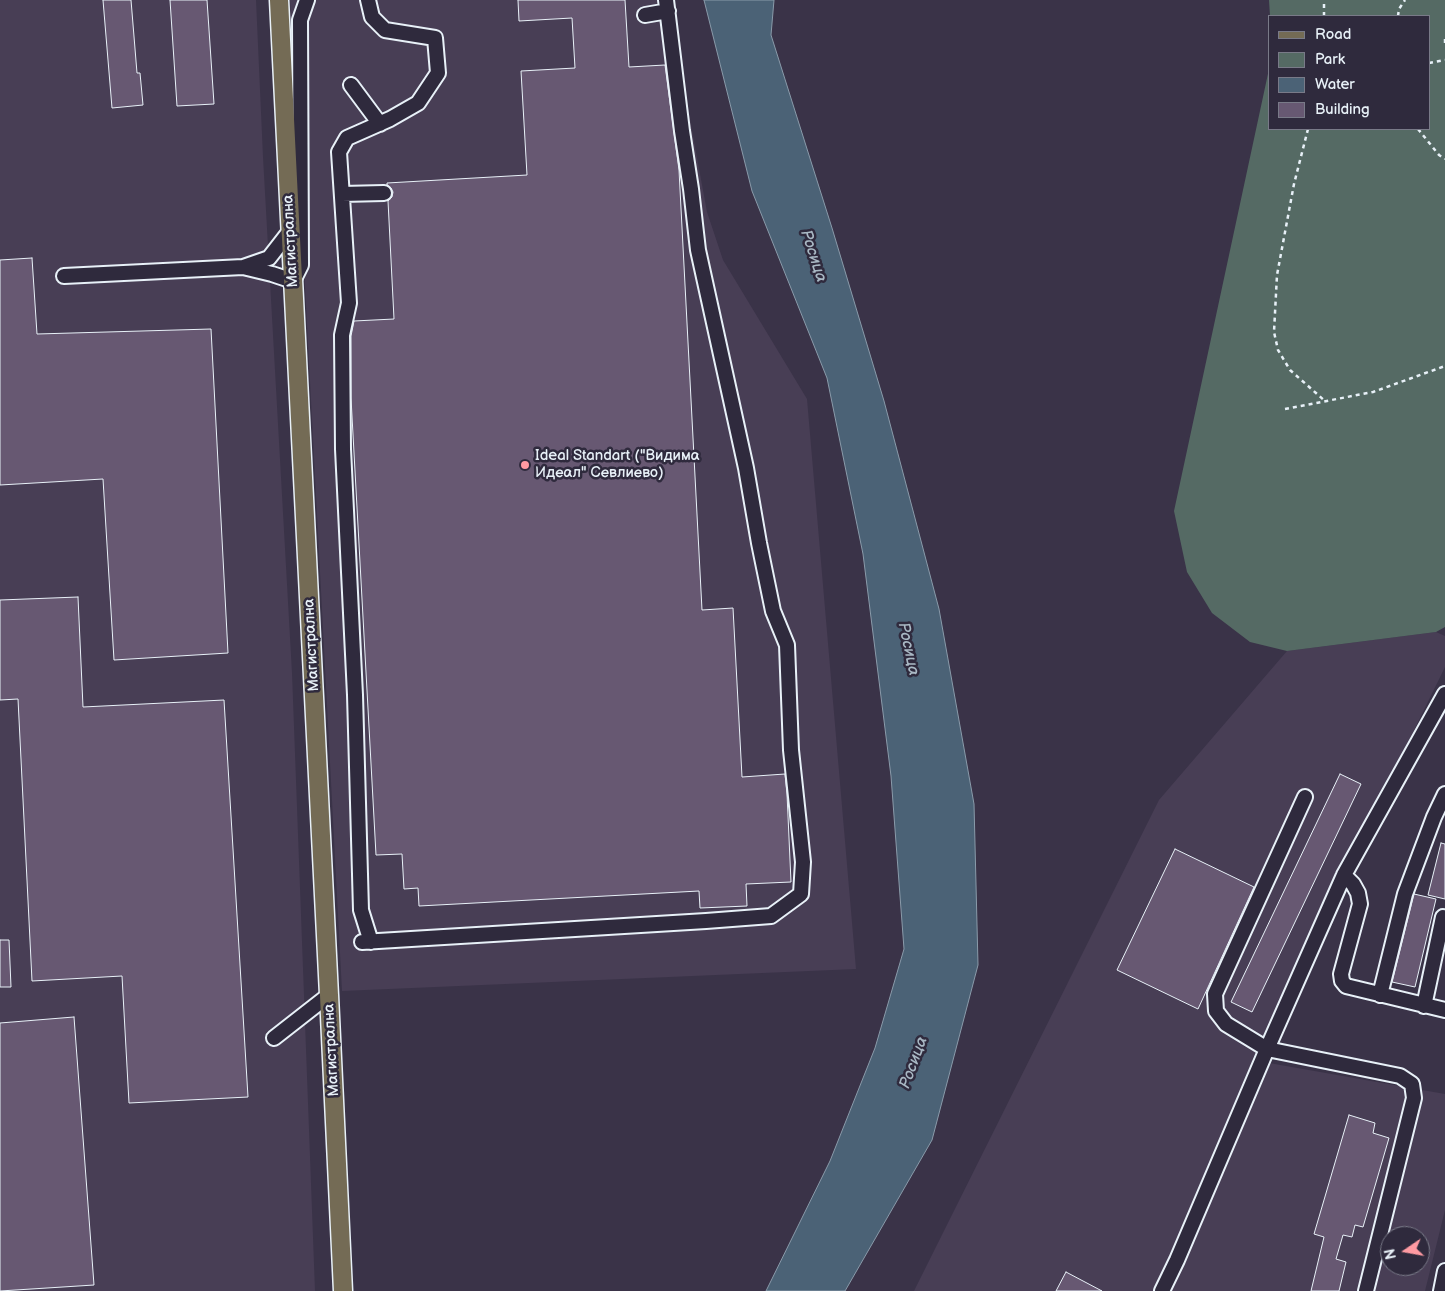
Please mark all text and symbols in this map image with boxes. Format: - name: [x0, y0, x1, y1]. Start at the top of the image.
- legend: [1268, 15, 1430, 130]
- text: Road: [1315, 25, 1351, 44]
- text: Park: [1315, 50, 1345, 69]
- text: Water: [1315, 75, 1355, 94]
- text: Building: [1315, 100, 1370, 119]
- street label: Магистрална: [280, 194, 302, 288]
- water label: Росица: [796, 227, 830, 285]
- place label: Ideal Standart ("Видима Идеал" Севлиево): [535, 447, 700, 482]
- marker: Ideal Standart ("Видима Идеал" Севлиево): [519, 459, 531, 471]
- street label: Магистрална: [301, 598, 323, 692]
- water label: Росица: [893, 621, 923, 677]
- street label: Магистрална: [321, 1003, 343, 1097]
- water label: Росица: [896, 1034, 932, 1092]
- north arrow: [1380, 1226, 1430, 1276]
- text: N: [1381, 1247, 1400, 1261]

